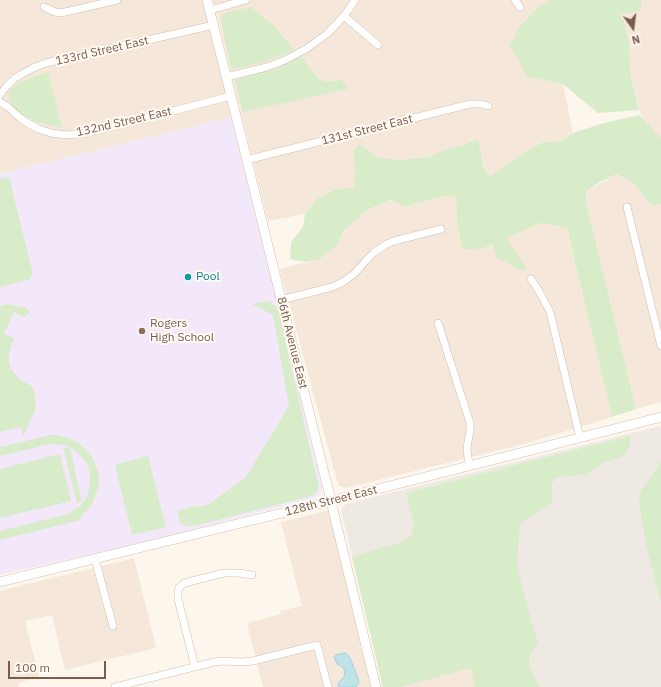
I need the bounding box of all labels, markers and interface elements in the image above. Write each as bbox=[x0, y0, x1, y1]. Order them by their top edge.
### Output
north arrow bbox=[613, 8, 653, 48]
text: N bbox=[630, 32, 641, 47]
street label: 133rd Street East bbox=[54, 33, 150, 69]
street label: 132nd Street East bbox=[75, 104, 173, 140]
street label: 131st Street East bbox=[320, 112, 414, 148]
place label: Pool bbox=[196, 270, 220, 284]
marker: Pool bbox=[183, 272, 193, 282]
street label: 86th Avenue East bbox=[274, 295, 310, 391]
place label: Rogers High School bbox=[150, 317, 214, 345]
marker: Rogers High School bbox=[137, 326, 147, 336]
street label: 128th Street East bbox=[283, 483, 379, 519]
scale bar bbox=[10, 653, 108, 679]
text: 100 m bbox=[15, 660, 50, 675]

